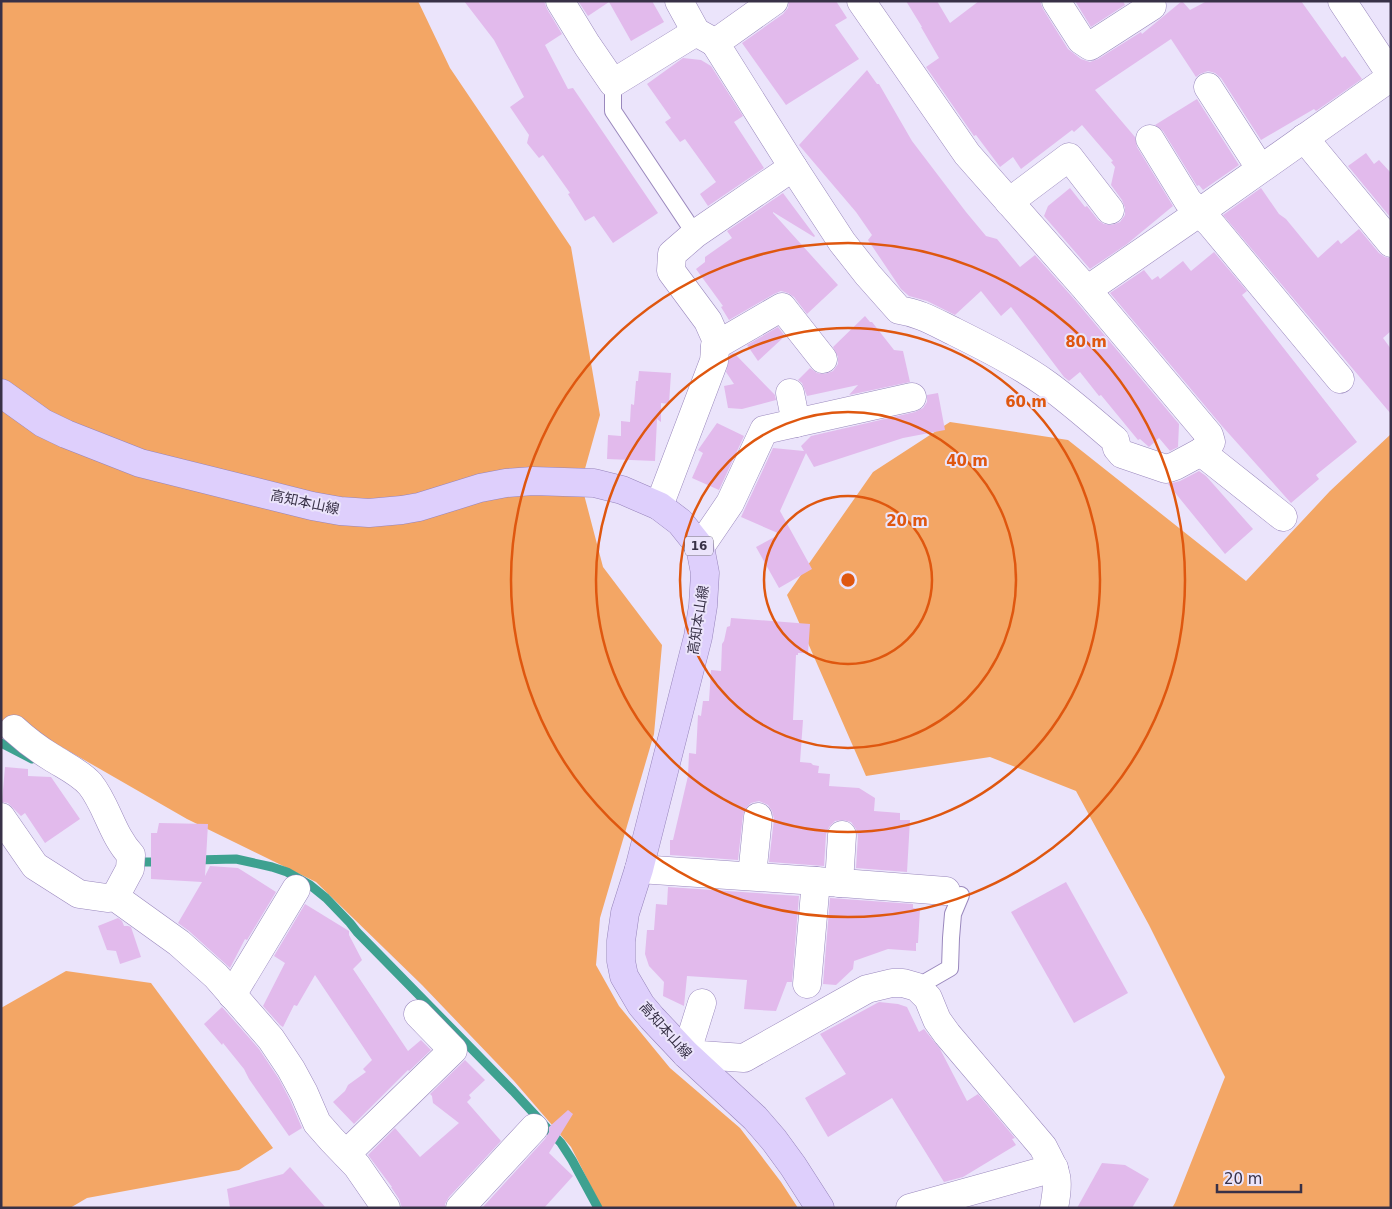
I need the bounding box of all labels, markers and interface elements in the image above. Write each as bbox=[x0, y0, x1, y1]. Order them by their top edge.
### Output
text: 80 m bbox=[1065, 333, 1107, 351]
text: 60 m bbox=[1005, 393, 1047, 411]
text: 40 m bbox=[946, 452, 988, 470]
street label: 高知本山線 bbox=[269, 487, 341, 517]
text: 20 m bbox=[886, 512, 928, 530]
road number: 16 bbox=[685, 536, 713, 556]
centre of rings bbox=[839, 571, 857, 589]
street label: 高知本山線 bbox=[685, 584, 711, 656]
street label: 高知本山線 bbox=[637, 999, 695, 1061]
scale bar bbox=[1217, 1162, 1301, 1194]
text: 20 m bbox=[1224, 1170, 1262, 1188]

